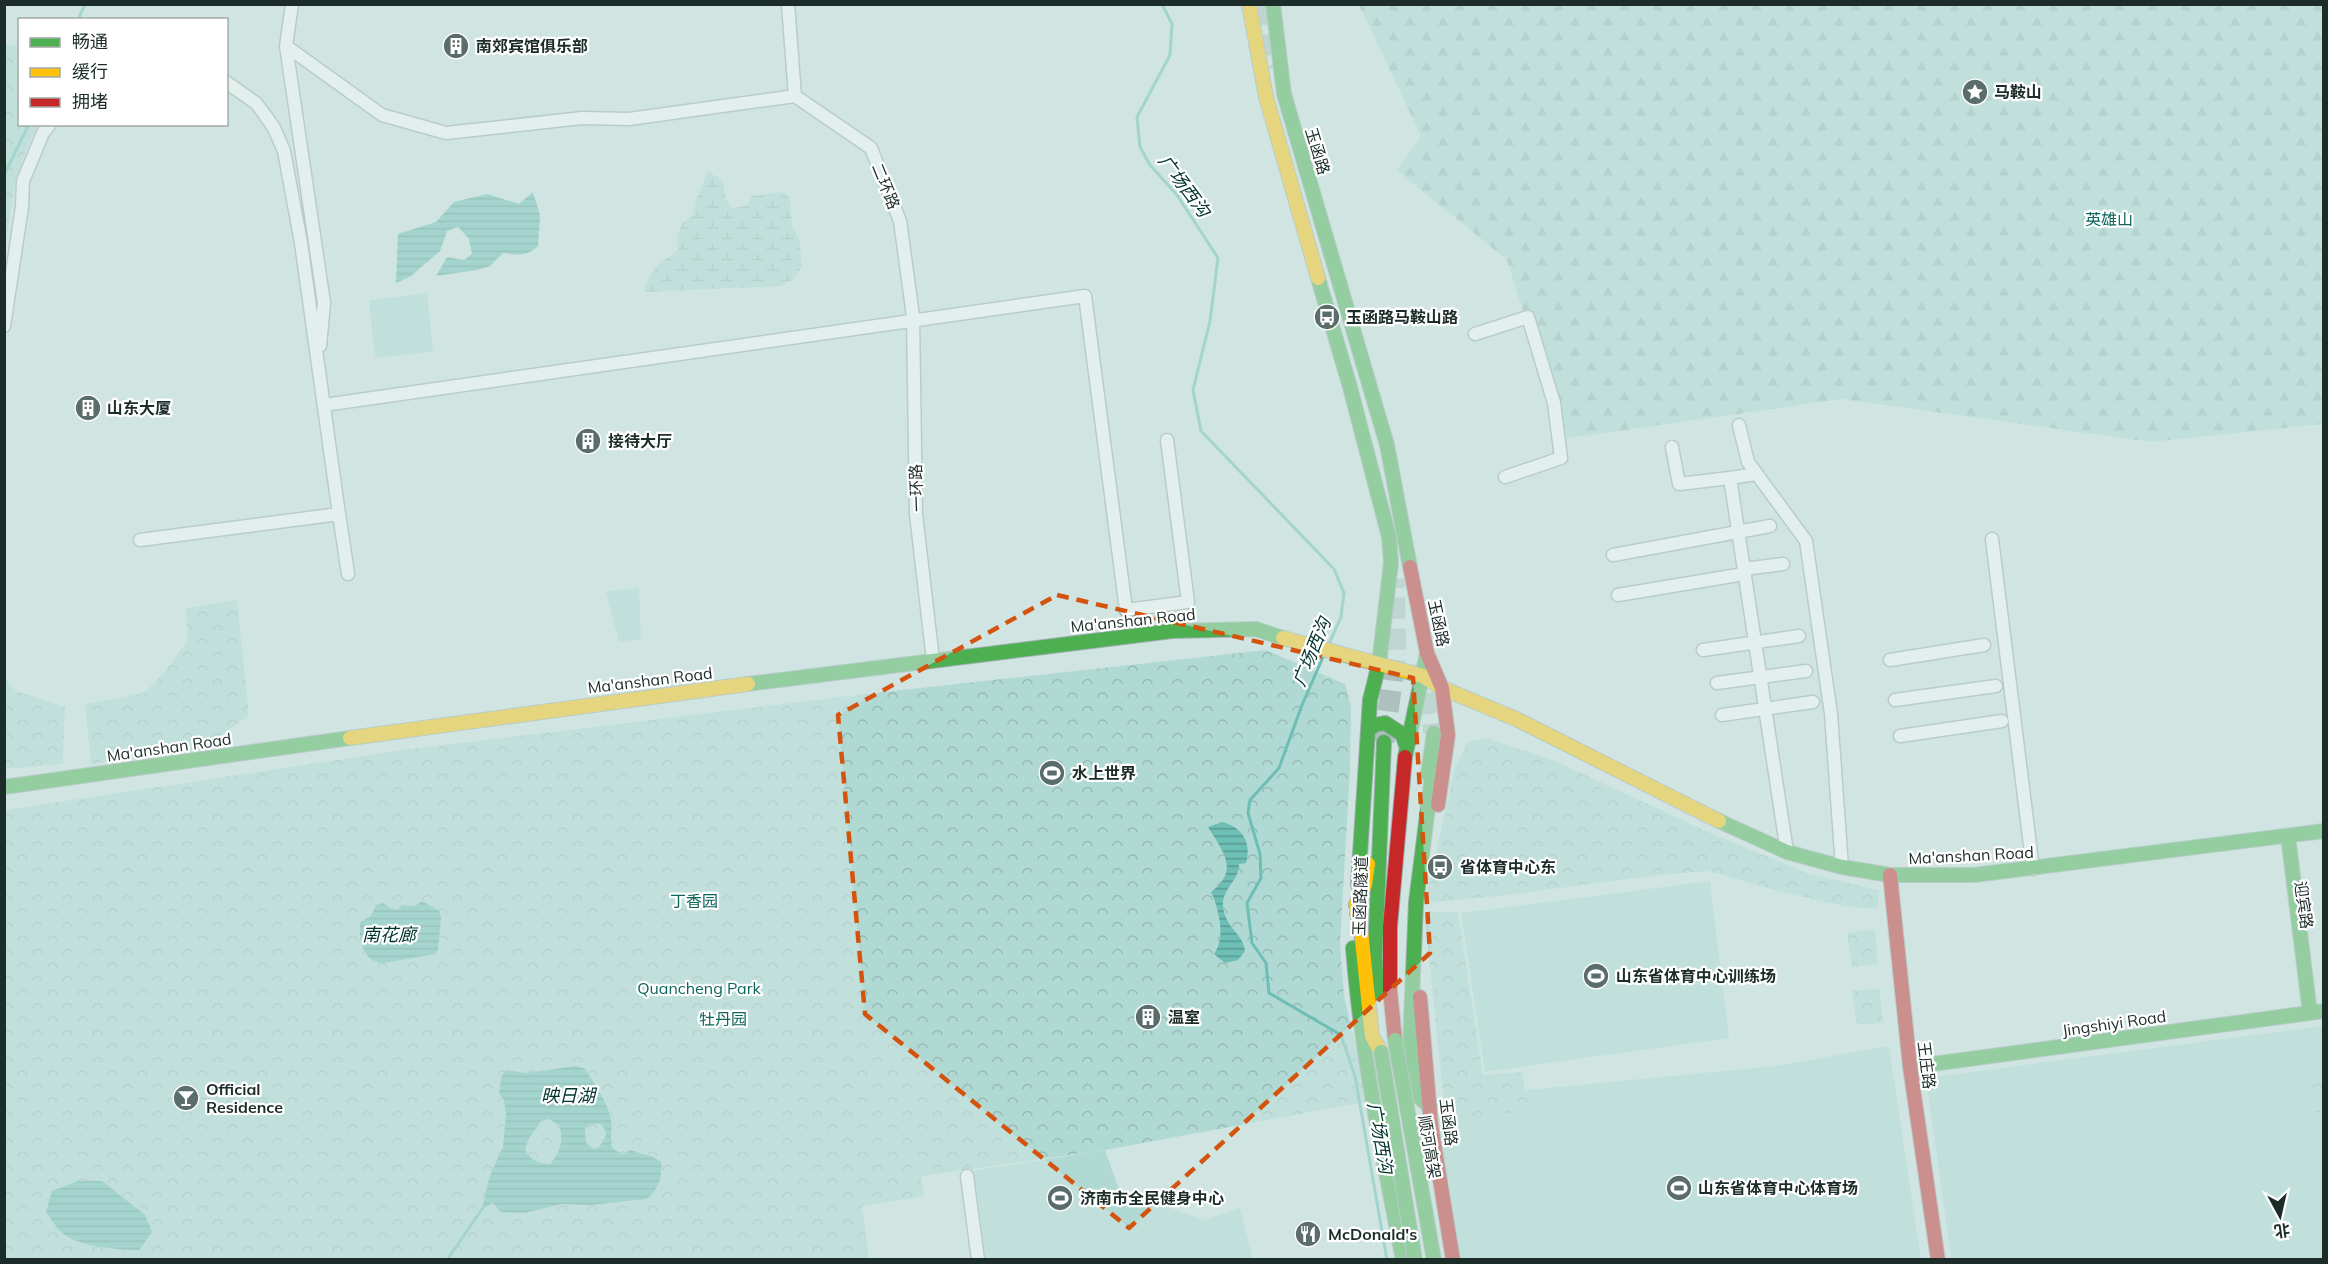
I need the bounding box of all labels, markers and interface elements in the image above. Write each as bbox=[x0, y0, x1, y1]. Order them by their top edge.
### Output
legend bbox=[18, 18, 228, 126]
text: 畅通 bbox=[72, 30, 108, 53]
building icon: 南郊宾馆俱乐部 bbox=[441, 31, 471, 61]
place label: 南郊宾馆俱乐部 bbox=[476, 36, 588, 56]
text: 缓行 bbox=[72, 60, 108, 83]
place icon: 马鞍山 bbox=[1960, 77, 1990, 107]
place label: 马鞍山 bbox=[1994, 82, 2042, 102]
text: 拥堵 bbox=[72, 90, 108, 113]
street label: 玉函路 bbox=[1301, 125, 1335, 177]
water label: 广场西沟 bbox=[1154, 150, 1216, 223]
street label: 二环路 bbox=[868, 160, 904, 212]
park label: 英雄山 bbox=[2085, 209, 2133, 229]
bus stop icon: 玉函路马鞍山路 bbox=[1312, 302, 1342, 332]
place label: 玉函路马鞍山路 bbox=[1346, 307, 1458, 327]
building icon: 山东大厦 bbox=[73, 393, 103, 423]
place label: 山东大厦 bbox=[107, 398, 171, 418]
building icon: 接待大厅 bbox=[573, 426, 603, 456]
place label: 接待大厅 bbox=[608, 431, 672, 451]
street label: 一环路 bbox=[905, 464, 927, 512]
street label: 玉函路 bbox=[1424, 597, 1454, 649]
street label: Ma'anshan Road bbox=[1070, 603, 1196, 637]
water label: 广场西沟 bbox=[1287, 612, 1336, 689]
street label: Ma'anshan Road bbox=[586, 662, 714, 698]
street label: Ma'anshan Road bbox=[105, 728, 233, 766]
sports icon: 水上世界 bbox=[1037, 758, 1067, 788]
place label: 水上世界 bbox=[1072, 763, 1136, 783]
street label: Ma'anshan Road bbox=[1908, 842, 2034, 868]
bus stop icon: 省体育中心东 bbox=[1425, 852, 1455, 882]
street label: 玉函路隧道 bbox=[1349, 856, 1371, 936]
place label: 省体育中心东 bbox=[1460, 857, 1556, 877]
street label: 迎宾路 bbox=[2291, 880, 2317, 930]
park label: 丁香园 bbox=[670, 891, 718, 911]
water label: 南花廊 bbox=[362, 923, 419, 946]
sports icon: 山东省体育中心训练场 bbox=[1581, 961, 1611, 991]
place label: 山东省体育中心训练场 bbox=[1616, 966, 1776, 986]
park label: Quancheng Park bbox=[637, 978, 761, 998]
building icon: 温室 bbox=[1133, 1002, 1163, 1032]
street label: Jingshiyi Road bbox=[2061, 1006, 2167, 1040]
place label: 温室 bbox=[1168, 1007, 1200, 1027]
park label: 牡丹园 bbox=[699, 1009, 747, 1029]
street label: 王庄路 bbox=[1914, 1040, 1940, 1090]
place label: Official Residence bbox=[206, 1079, 283, 1117]
bar icon: Official Residence bbox=[171, 1083, 201, 1113]
water label: 映日湖 bbox=[541, 1084, 598, 1107]
street label: 玉函路 bbox=[1436, 1097, 1462, 1147]
water label: 广场西沟 bbox=[1363, 1100, 1398, 1177]
street label: 顺河高架 bbox=[1415, 1114, 1445, 1180]
sports icon: 山东省体育中心体育场 bbox=[1664, 1173, 1694, 1203]
place label: 山东省体育中心体育场 bbox=[1698, 1178, 1858, 1198]
sports icon: 济南市全民健身中心 bbox=[1045, 1183, 1075, 1213]
north arrow bbox=[2250, 1186, 2310, 1246]
place label: 济南市全民健身中心 bbox=[1080, 1188, 1224, 1208]
restaurant icon: McDonald's bbox=[1293, 1219, 1323, 1249]
text: 北 bbox=[2273, 1220, 2291, 1242]
place label: McDonald's bbox=[1328, 1224, 1417, 1244]

